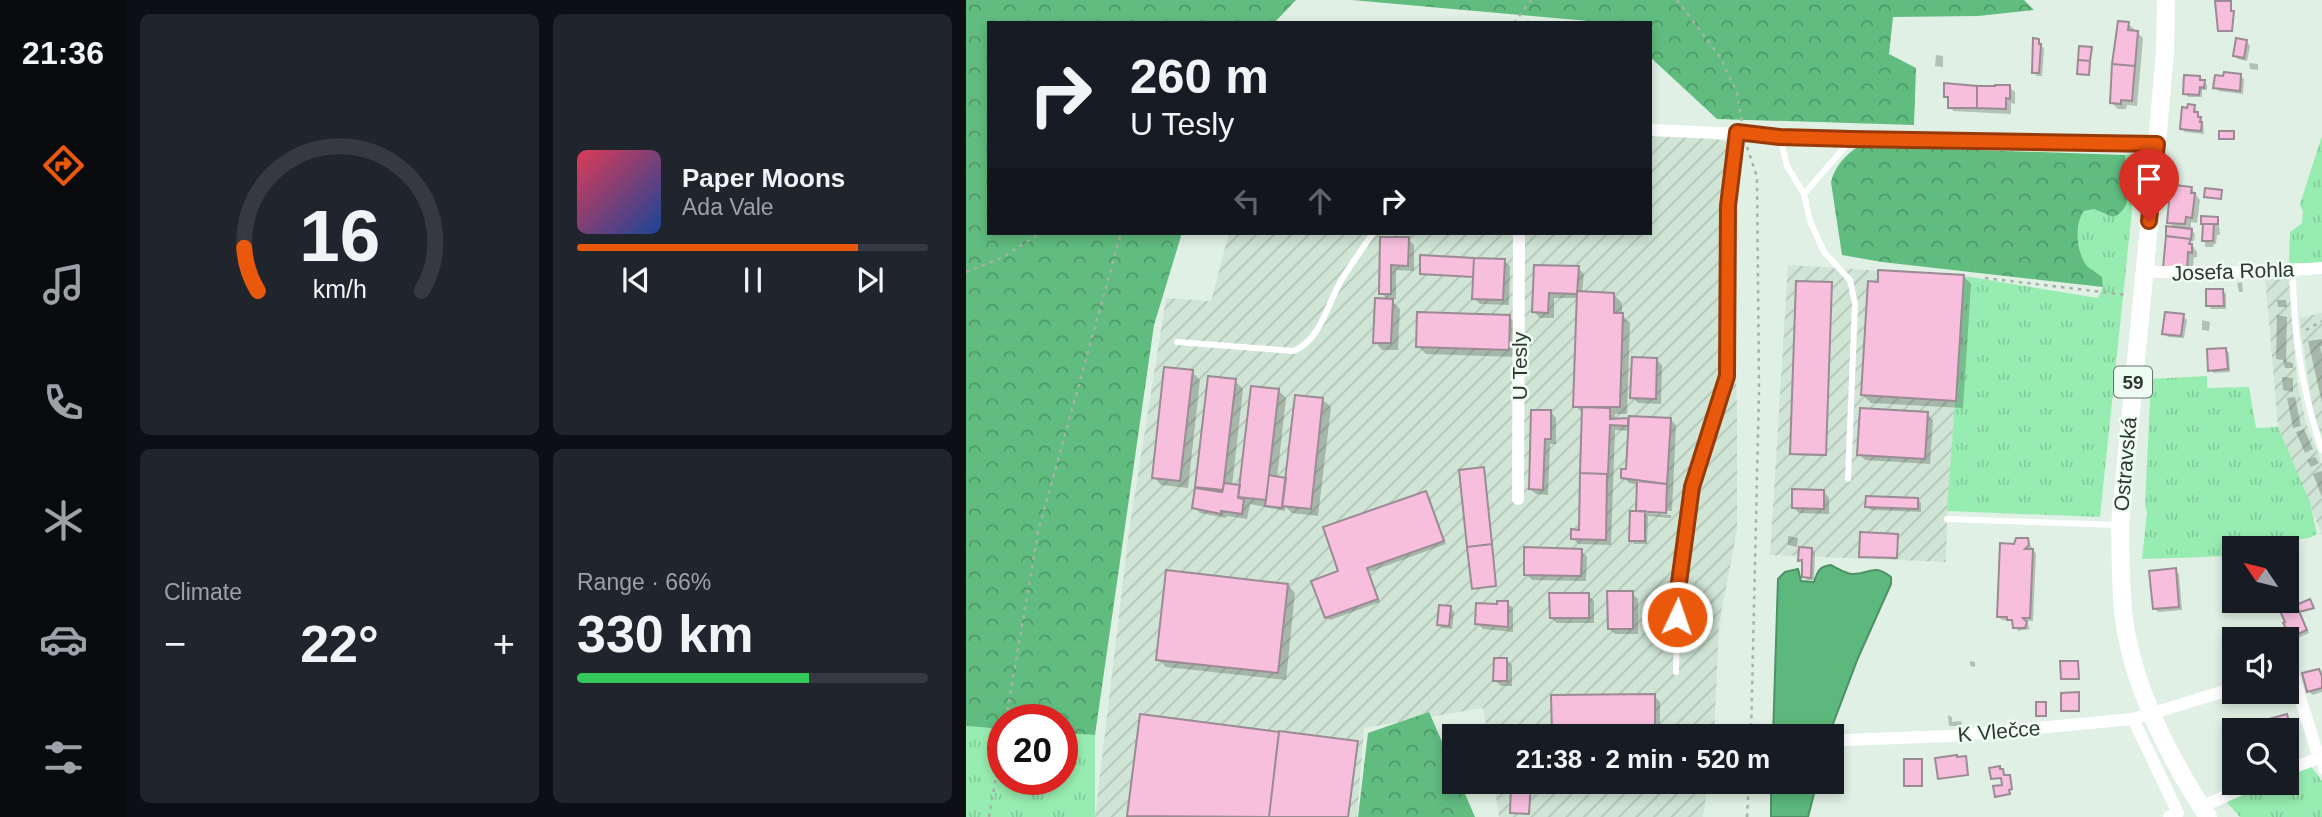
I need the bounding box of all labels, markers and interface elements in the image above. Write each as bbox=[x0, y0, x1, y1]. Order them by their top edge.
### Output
text: 21:36 bbox=[22, 35, 104, 71]
icon: right bbox=[1015, 49, 1106, 140]
text: 260 m bbox=[1130, 49, 1269, 103]
text: U Tesly bbox=[1130, 106, 1234, 142]
icon: directions bbox=[39, 141, 88, 190]
pin bbox=[2119, 149, 2179, 221]
icon: arrive bbox=[2130, 160, 2168, 198]
text: Paper Moons bbox=[682, 163, 845, 193]
icon: left bbox=[1228, 182, 1266, 220]
icon: ahead bbox=[1301, 182, 1339, 220]
icon: right bbox=[1374, 182, 1412, 220]
text: Ada Vale bbox=[682, 194, 774, 220]
text: 16 bbox=[299, 195, 380, 276]
street label: Josefa Rohla bbox=[2171, 257, 2295, 285]
icon: music bbox=[39, 260, 88, 309]
icon: previous bbox=[617, 261, 655, 299]
icon: pause bbox=[734, 261, 772, 299]
icon: next bbox=[851, 261, 889, 299]
text: km/h bbox=[312, 275, 367, 303]
street label: U Tesly bbox=[1508, 331, 1531, 400]
road number: 59 bbox=[2114, 366, 2152, 398]
icon: phone bbox=[39, 378, 88, 427]
street label: Ostravská bbox=[2109, 416, 2141, 512]
icon: climate bbox=[39, 496, 88, 545]
north arrow bbox=[2222, 536, 2300, 612]
map controls bbox=[2222, 536, 2299, 795]
text: Range · 66% bbox=[577, 569, 711, 595]
text: Climate bbox=[164, 579, 242, 605]
position arrow bbox=[1640, 580, 1714, 654]
text: 330 km bbox=[577, 605, 753, 663]
icon: car bbox=[39, 615, 88, 664]
text: 22° bbox=[300, 615, 379, 673]
text: − bbox=[164, 623, 186, 665]
text: + bbox=[493, 623, 515, 665]
button: sound bbox=[2222, 627, 2299, 704]
speed limit sign: 20 bbox=[987, 704, 1078, 795]
street label: K Vlečce bbox=[1957, 716, 2041, 746]
button: search bbox=[2222, 718, 2299, 795]
icon: filters bbox=[39, 733, 88, 782]
text: 21:38 · 2 min · 520 m bbox=[1516, 744, 1770, 774]

